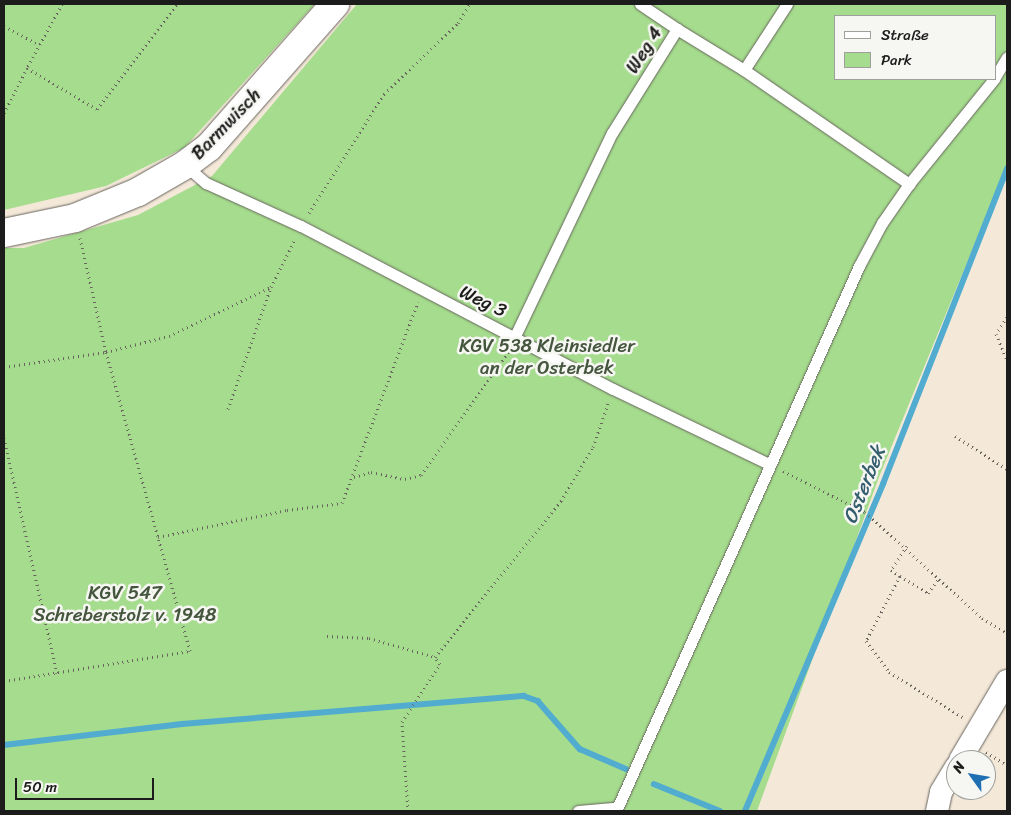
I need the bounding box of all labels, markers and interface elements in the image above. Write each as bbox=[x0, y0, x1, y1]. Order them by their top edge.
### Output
legend bbox=[834, 15, 996, 80]
street label: Weg 4 bbox=[621, 22, 667, 78]
text: Straße bbox=[881, 22, 929, 48]
text: Park bbox=[881, 47, 912, 73]
street label: Barmwisch bbox=[186, 84, 266, 164]
street label: Weg 3 bbox=[456, 280, 510, 322]
park label: KGV 538 Kleinsiedler an der Osterbek bbox=[459, 335, 635, 379]
water label: Osterbek bbox=[838, 443, 890, 527]
park label: KGV 547 Schreberstolz v. 1948 bbox=[34, 582, 216, 626]
north arrow bbox=[946, 750, 996, 800]
text: N bbox=[946, 757, 972, 778]
scale bar bbox=[18, 768, 156, 800]
text: 50 m bbox=[23, 774, 57, 800]

